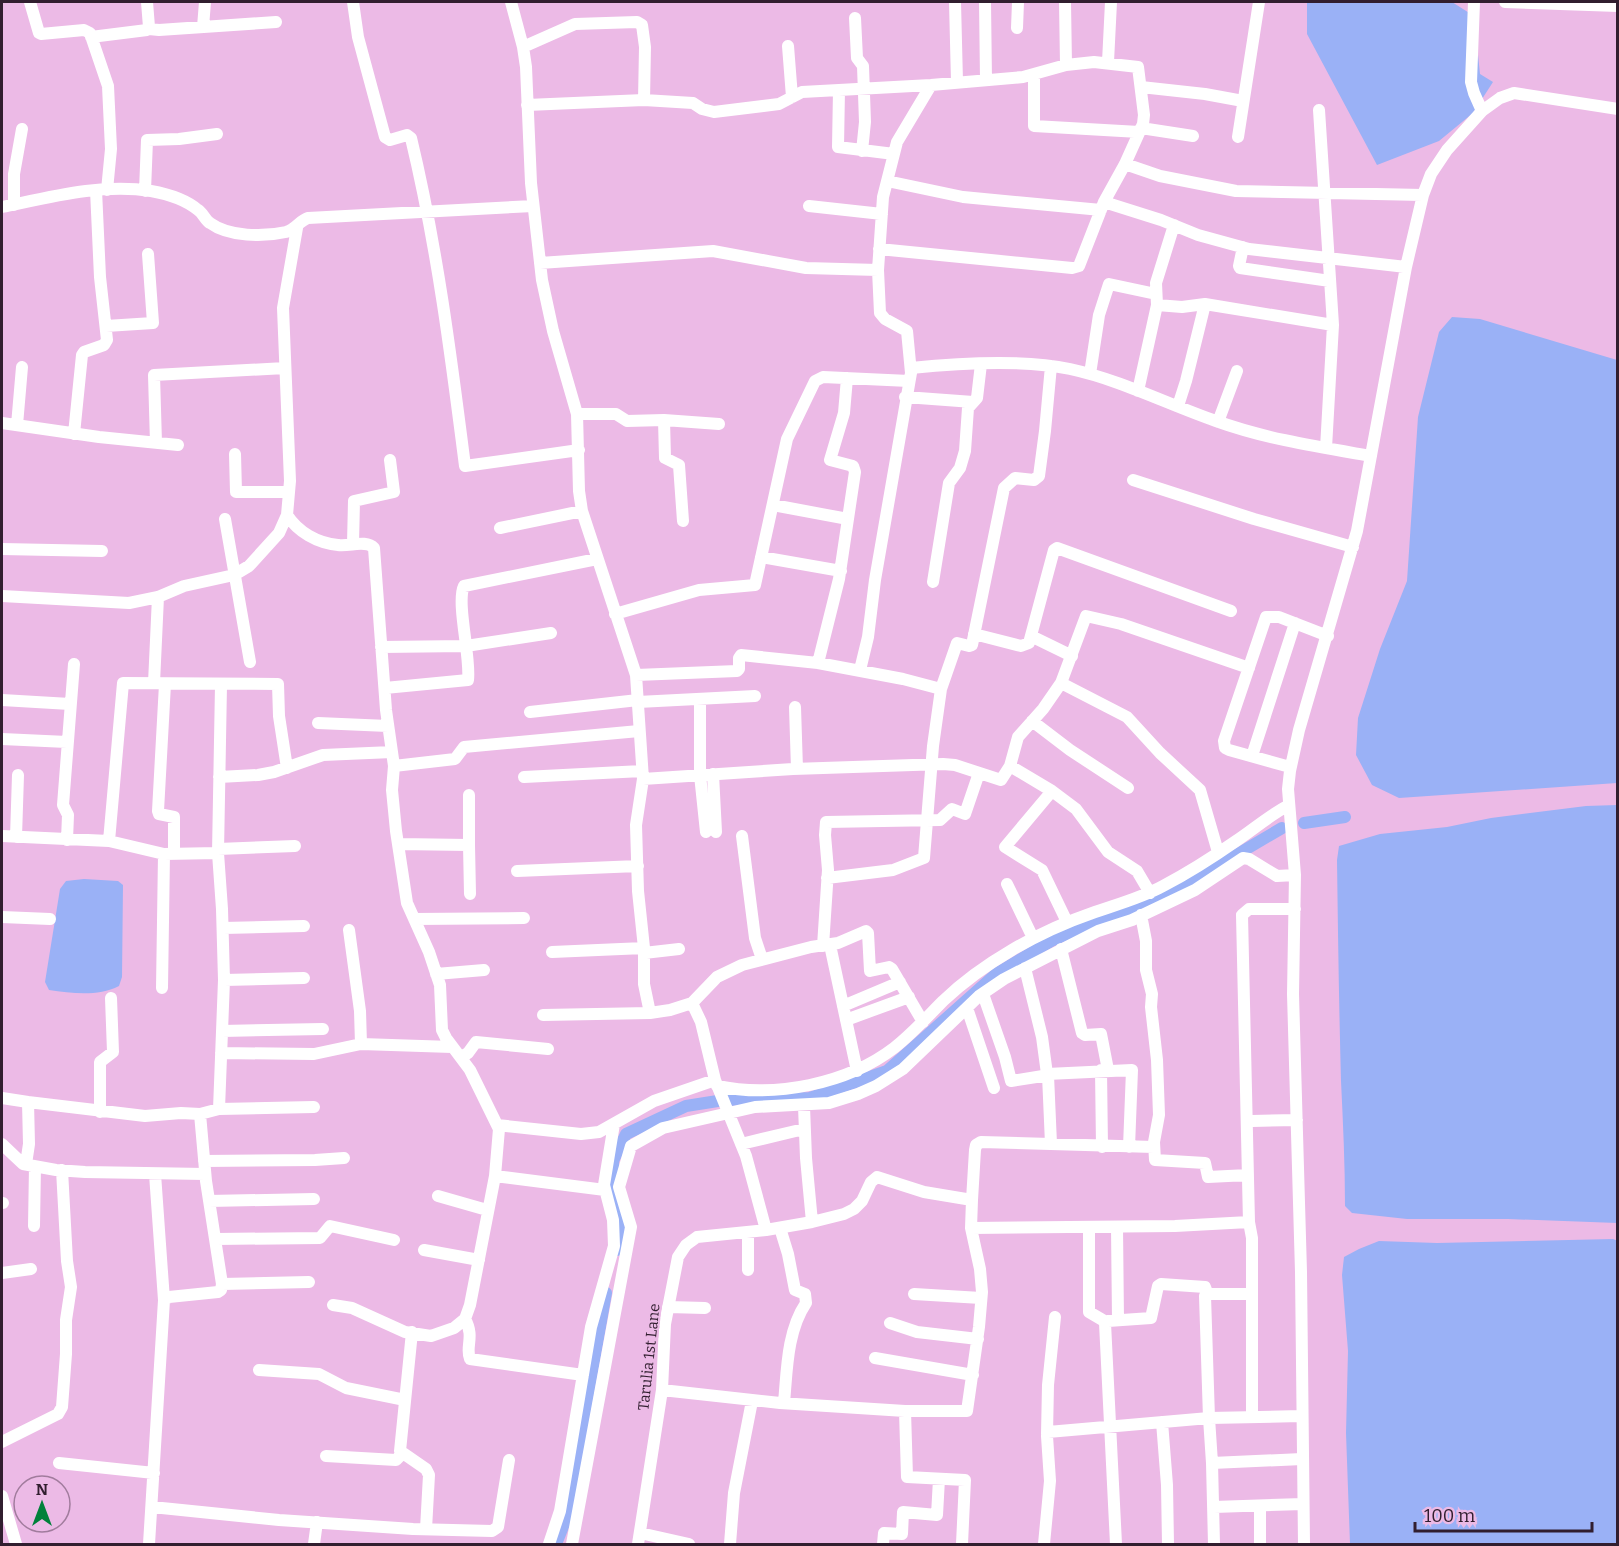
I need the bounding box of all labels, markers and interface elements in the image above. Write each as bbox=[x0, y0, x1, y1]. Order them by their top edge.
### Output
street label: Tarulia 1st Lane bbox=[634, 1303, 664, 1411]
north arrow bbox=[12, 1474, 72, 1534]
text: N bbox=[36, 1480, 48, 1499]
scale bar bbox=[1415, 1495, 1592, 1533]
text: 100 m bbox=[1424, 1505, 1475, 1527]

